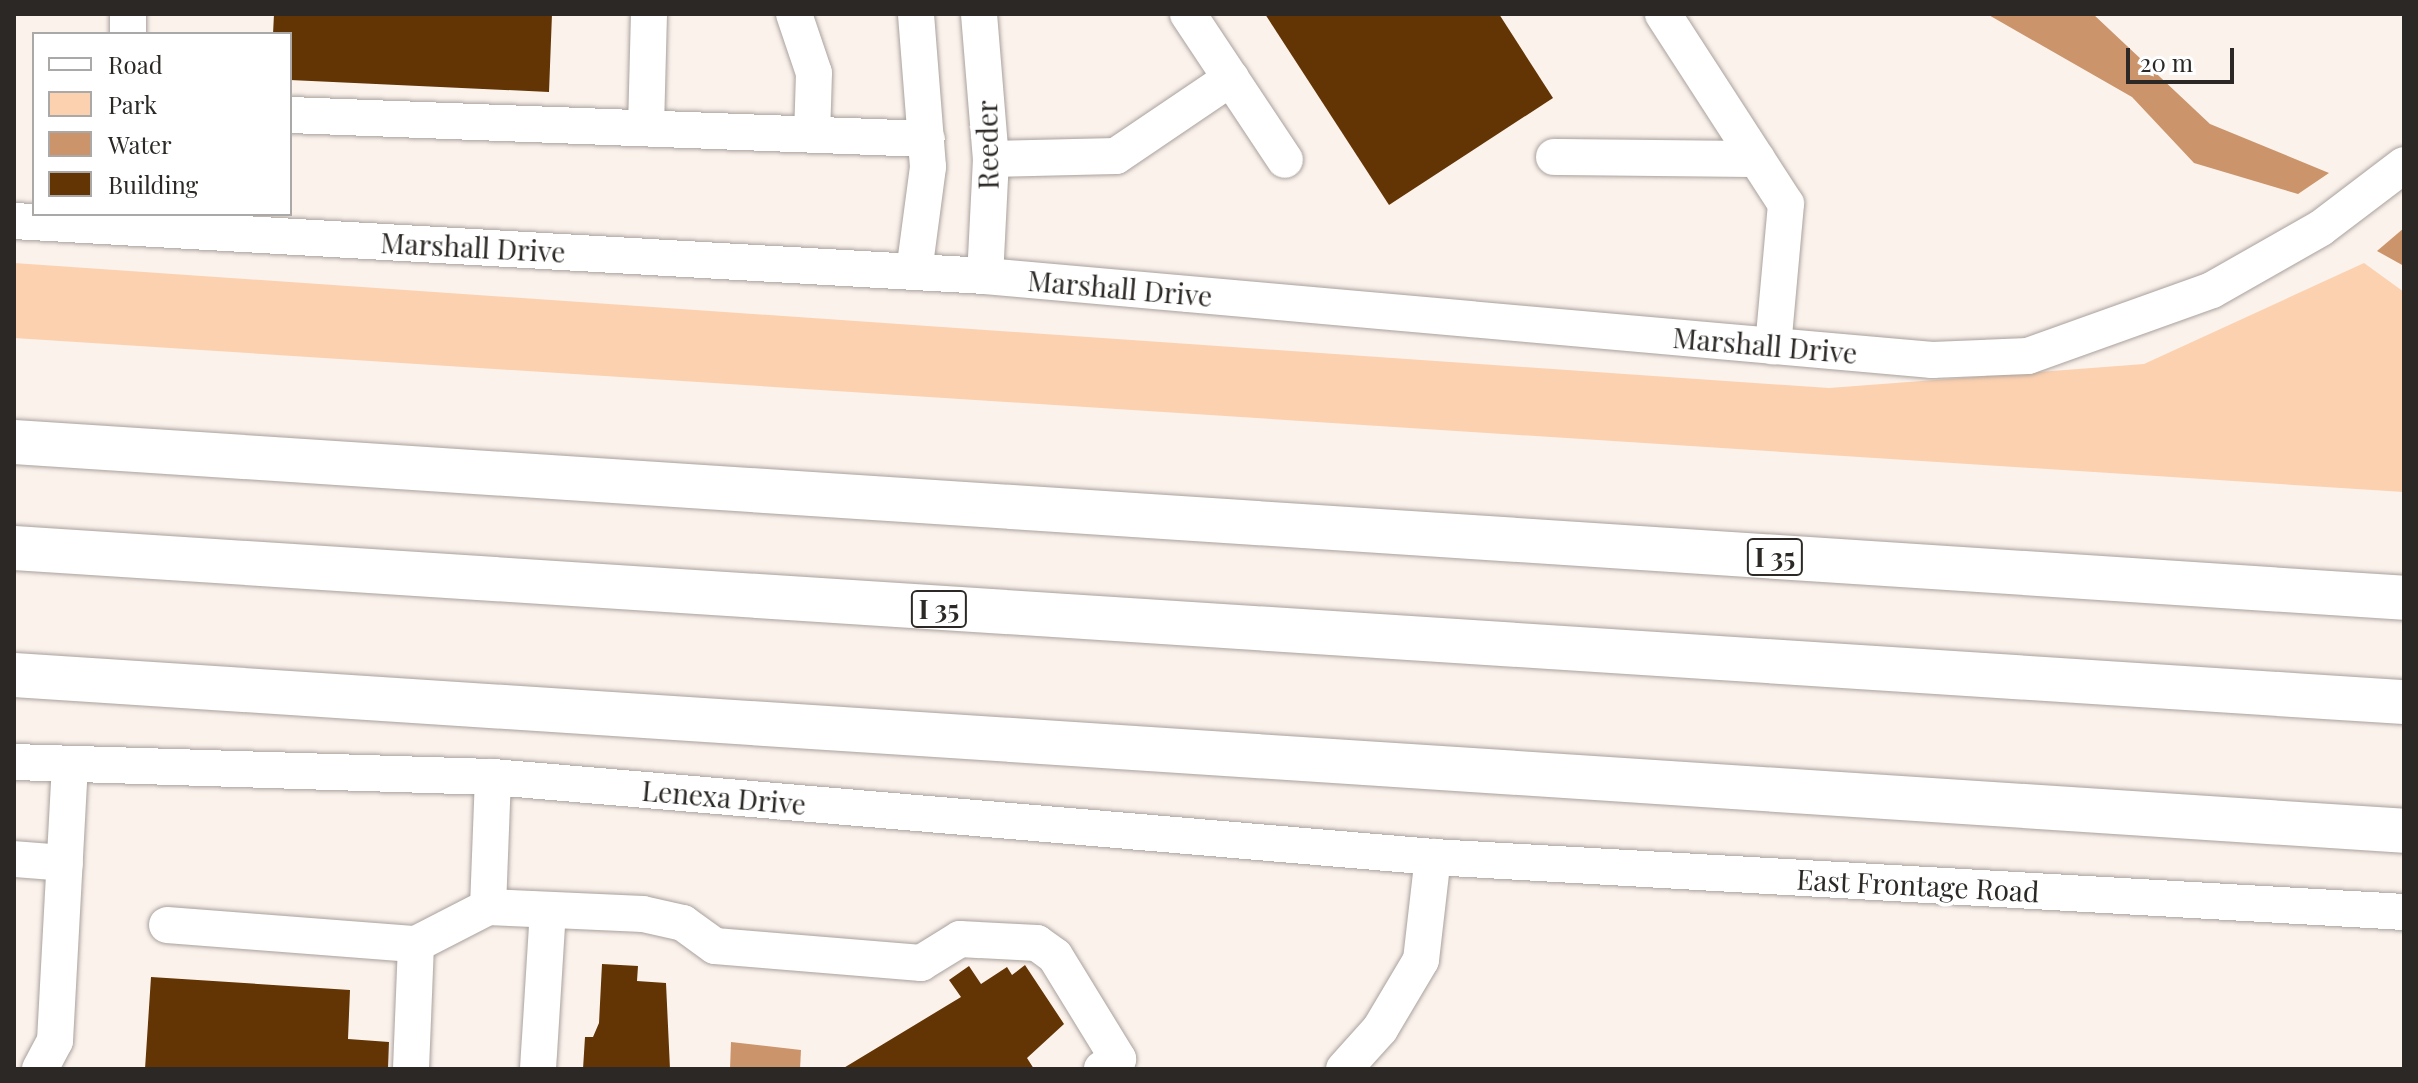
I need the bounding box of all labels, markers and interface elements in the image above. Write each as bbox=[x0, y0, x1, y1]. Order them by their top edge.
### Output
legend bbox=[32, 32, 292, 216]
scale bar bbox=[2130, 32, 2238, 82]
text: 20 m bbox=[2140, 46, 2193, 78]
text: Road bbox=[108, 48, 163, 80]
text: Park bbox=[108, 88, 157, 120]
street label: Reeder bbox=[969, 100, 1005, 190]
text: Water bbox=[108, 128, 172, 160]
text: Building bbox=[108, 168, 198, 200]
street label: Marshall Drive bbox=[380, 225, 566, 269]
street label: Marshall Drive bbox=[1026, 263, 1214, 313]
street label: Marshall Drive bbox=[1671, 320, 1859, 370]
road number: I 35 bbox=[1745, 535, 1805, 579]
road number: I 35 bbox=[909, 587, 969, 631]
street label: Lenexa Drive bbox=[640, 773, 808, 821]
street label: East Frontage Road bbox=[1796, 862, 2040, 908]

